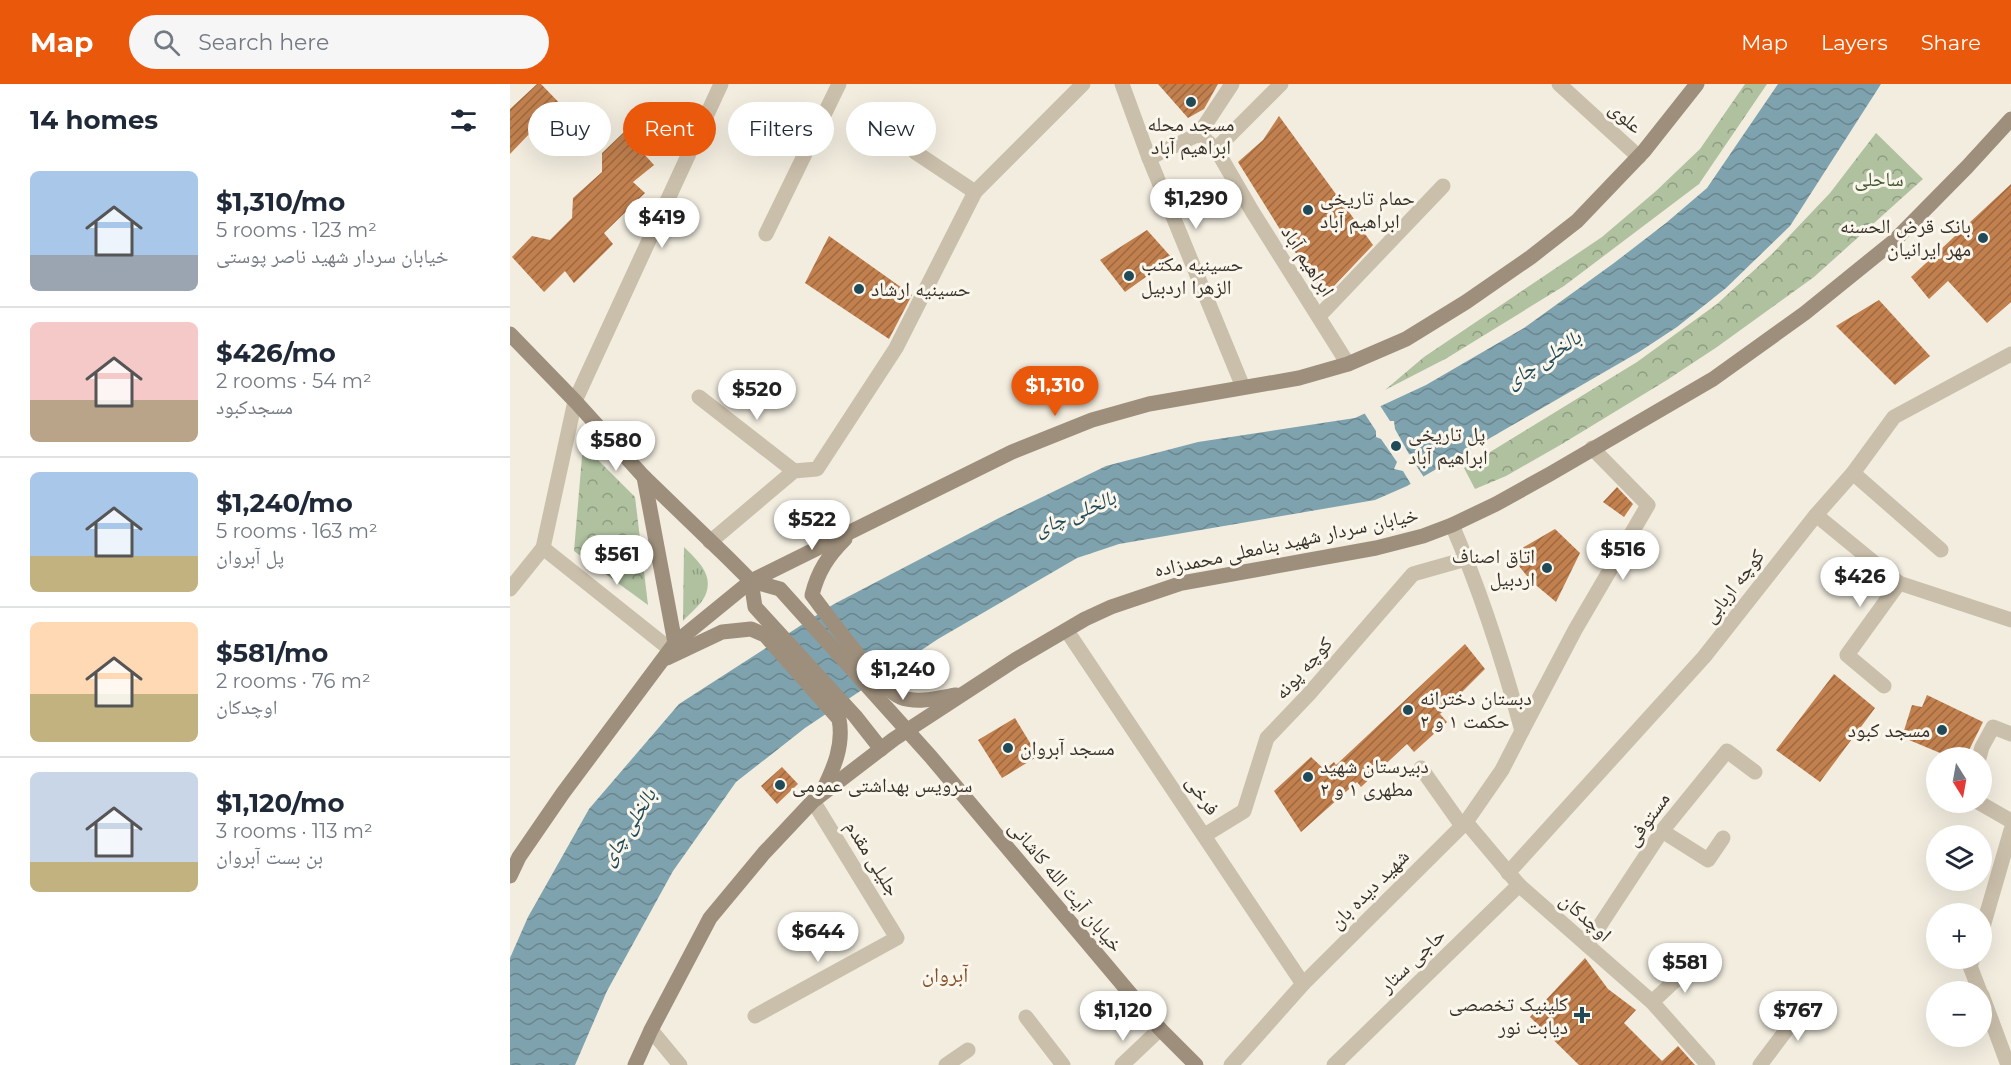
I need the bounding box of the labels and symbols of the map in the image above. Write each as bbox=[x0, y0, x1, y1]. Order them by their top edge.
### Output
marker: مسجد محله ابراهیم آباد bbox=[1184, 95, 1198, 109]
street label: علوی bbox=[1604, 96, 1648, 138]
place label: مسجد محله ابراهیم آباد bbox=[1148, 112, 1234, 161]
park label: ساحلی bbox=[1854, 167, 1904, 191]
pin: $1,290 bbox=[1147, 179, 1245, 230]
place label: حمام تاریخی ابراهیم آباد bbox=[1320, 186, 1415, 235]
pin: $419 bbox=[626, 198, 698, 249]
marker: حمام تاریخی ابراهیم آباد bbox=[1301, 203, 1315, 217]
place label: بانک قرض الحسنه مهر ایرانیان bbox=[1840, 214, 1971, 261]
street label: ابراهیم آباد bbox=[1275, 221, 1340, 302]
marker: بانک قرض الحسنه مهر ایرانیان bbox=[1976, 231, 1990, 245]
place label: حسینیه مکتب الزهرا اردبیل bbox=[1141, 252, 1244, 299]
marker: حسینیه مکتب الزهرا اردبیل bbox=[1122, 269, 1136, 283]
place label: حسینیه ارشاد bbox=[871, 277, 971, 301]
marker: حسینیه ارشاد bbox=[852, 282, 866, 296]
water label: بالخلی چای bbox=[1500, 324, 1586, 394]
pin: $1,310 bbox=[1006, 366, 1104, 417]
pin: $520 bbox=[721, 370, 793, 421]
pin: $580 bbox=[580, 421, 652, 472]
place label: پل تاریخی ابراهیم آباد bbox=[1408, 422, 1488, 471]
marker: پل تاریخی ابراهیم آباد bbox=[1389, 439, 1403, 453]
water label: بالخلی چای bbox=[1030, 484, 1120, 542]
pin: $522 bbox=[776, 500, 848, 551]
street label: خیابان سردار شهید بنامعلی محمدزاده bbox=[1152, 502, 1420, 582]
pin: $516 bbox=[1587, 530, 1659, 581]
pin: $561 bbox=[581, 535, 653, 586]
place label: اتاق اصناف اردبیل bbox=[1452, 544, 1535, 591]
street label: کوچه اربابی bbox=[1697, 544, 1769, 628]
pin: $426 bbox=[1824, 557, 1896, 608]
marker: اتاق اصناف اردبیل bbox=[1540, 561, 1554, 575]
street label: کوچه پونه bbox=[1269, 632, 1337, 704]
pin: $1,240 bbox=[854, 650, 952, 701]
place label: دبستان دخترانه حکمت ۱ و ۲ bbox=[1420, 686, 1532, 733]
marker: دبستان دخترانه حکمت ۱ و ۲ bbox=[1401, 703, 1415, 717]
place label: مسجد کبود bbox=[1848, 718, 1930, 742]
marker: مسجد کبود bbox=[1935, 723, 1949, 737]
place label: مسجد آبروان bbox=[1020, 736, 1115, 760]
marker: مسجد آبروان bbox=[1001, 741, 1015, 755]
north arrow bbox=[1926, 747, 1992, 813]
place label: دبیرستان شهید مطهری ۱ و ۲ bbox=[1320, 754, 1429, 801]
street label: فرخی bbox=[1181, 770, 1225, 820]
marker: دبیرستان شهید مطهری ۱ و ۲ bbox=[1301, 770, 1315, 784]
place label: سرویس بهداشتی عمومی bbox=[792, 773, 972, 797]
marker: سرویس بهداشتی عمومی bbox=[773, 778, 787, 792]
water label: بالخلی چای bbox=[594, 783, 662, 870]
street label: مستوفی bbox=[1619, 787, 1675, 851]
street label: خیابان آیت الله کاشانی bbox=[1004, 815, 1128, 957]
street label: جلیلی مقدم bbox=[839, 816, 906, 902]
street label: شهید دیده بان bbox=[1324, 844, 1414, 934]
street label: اوچدکان bbox=[1555, 888, 1617, 946]
pin: $644 bbox=[782, 912, 854, 963]
street label: حاجی ستار bbox=[1373, 922, 1450, 998]
pin: $581 bbox=[1649, 943, 1721, 994]
district label: آبروان bbox=[922, 962, 969, 987]
pin: $1,120 bbox=[1074, 991, 1172, 1042]
pin: $767 bbox=[1762, 991, 1834, 1042]
place label: کلینیک تخصصی دیابت نور bbox=[1449, 992, 1568, 1039]
marker: کلینیک تخصصی دیابت نور bbox=[1573, 1006, 1591, 1024]

